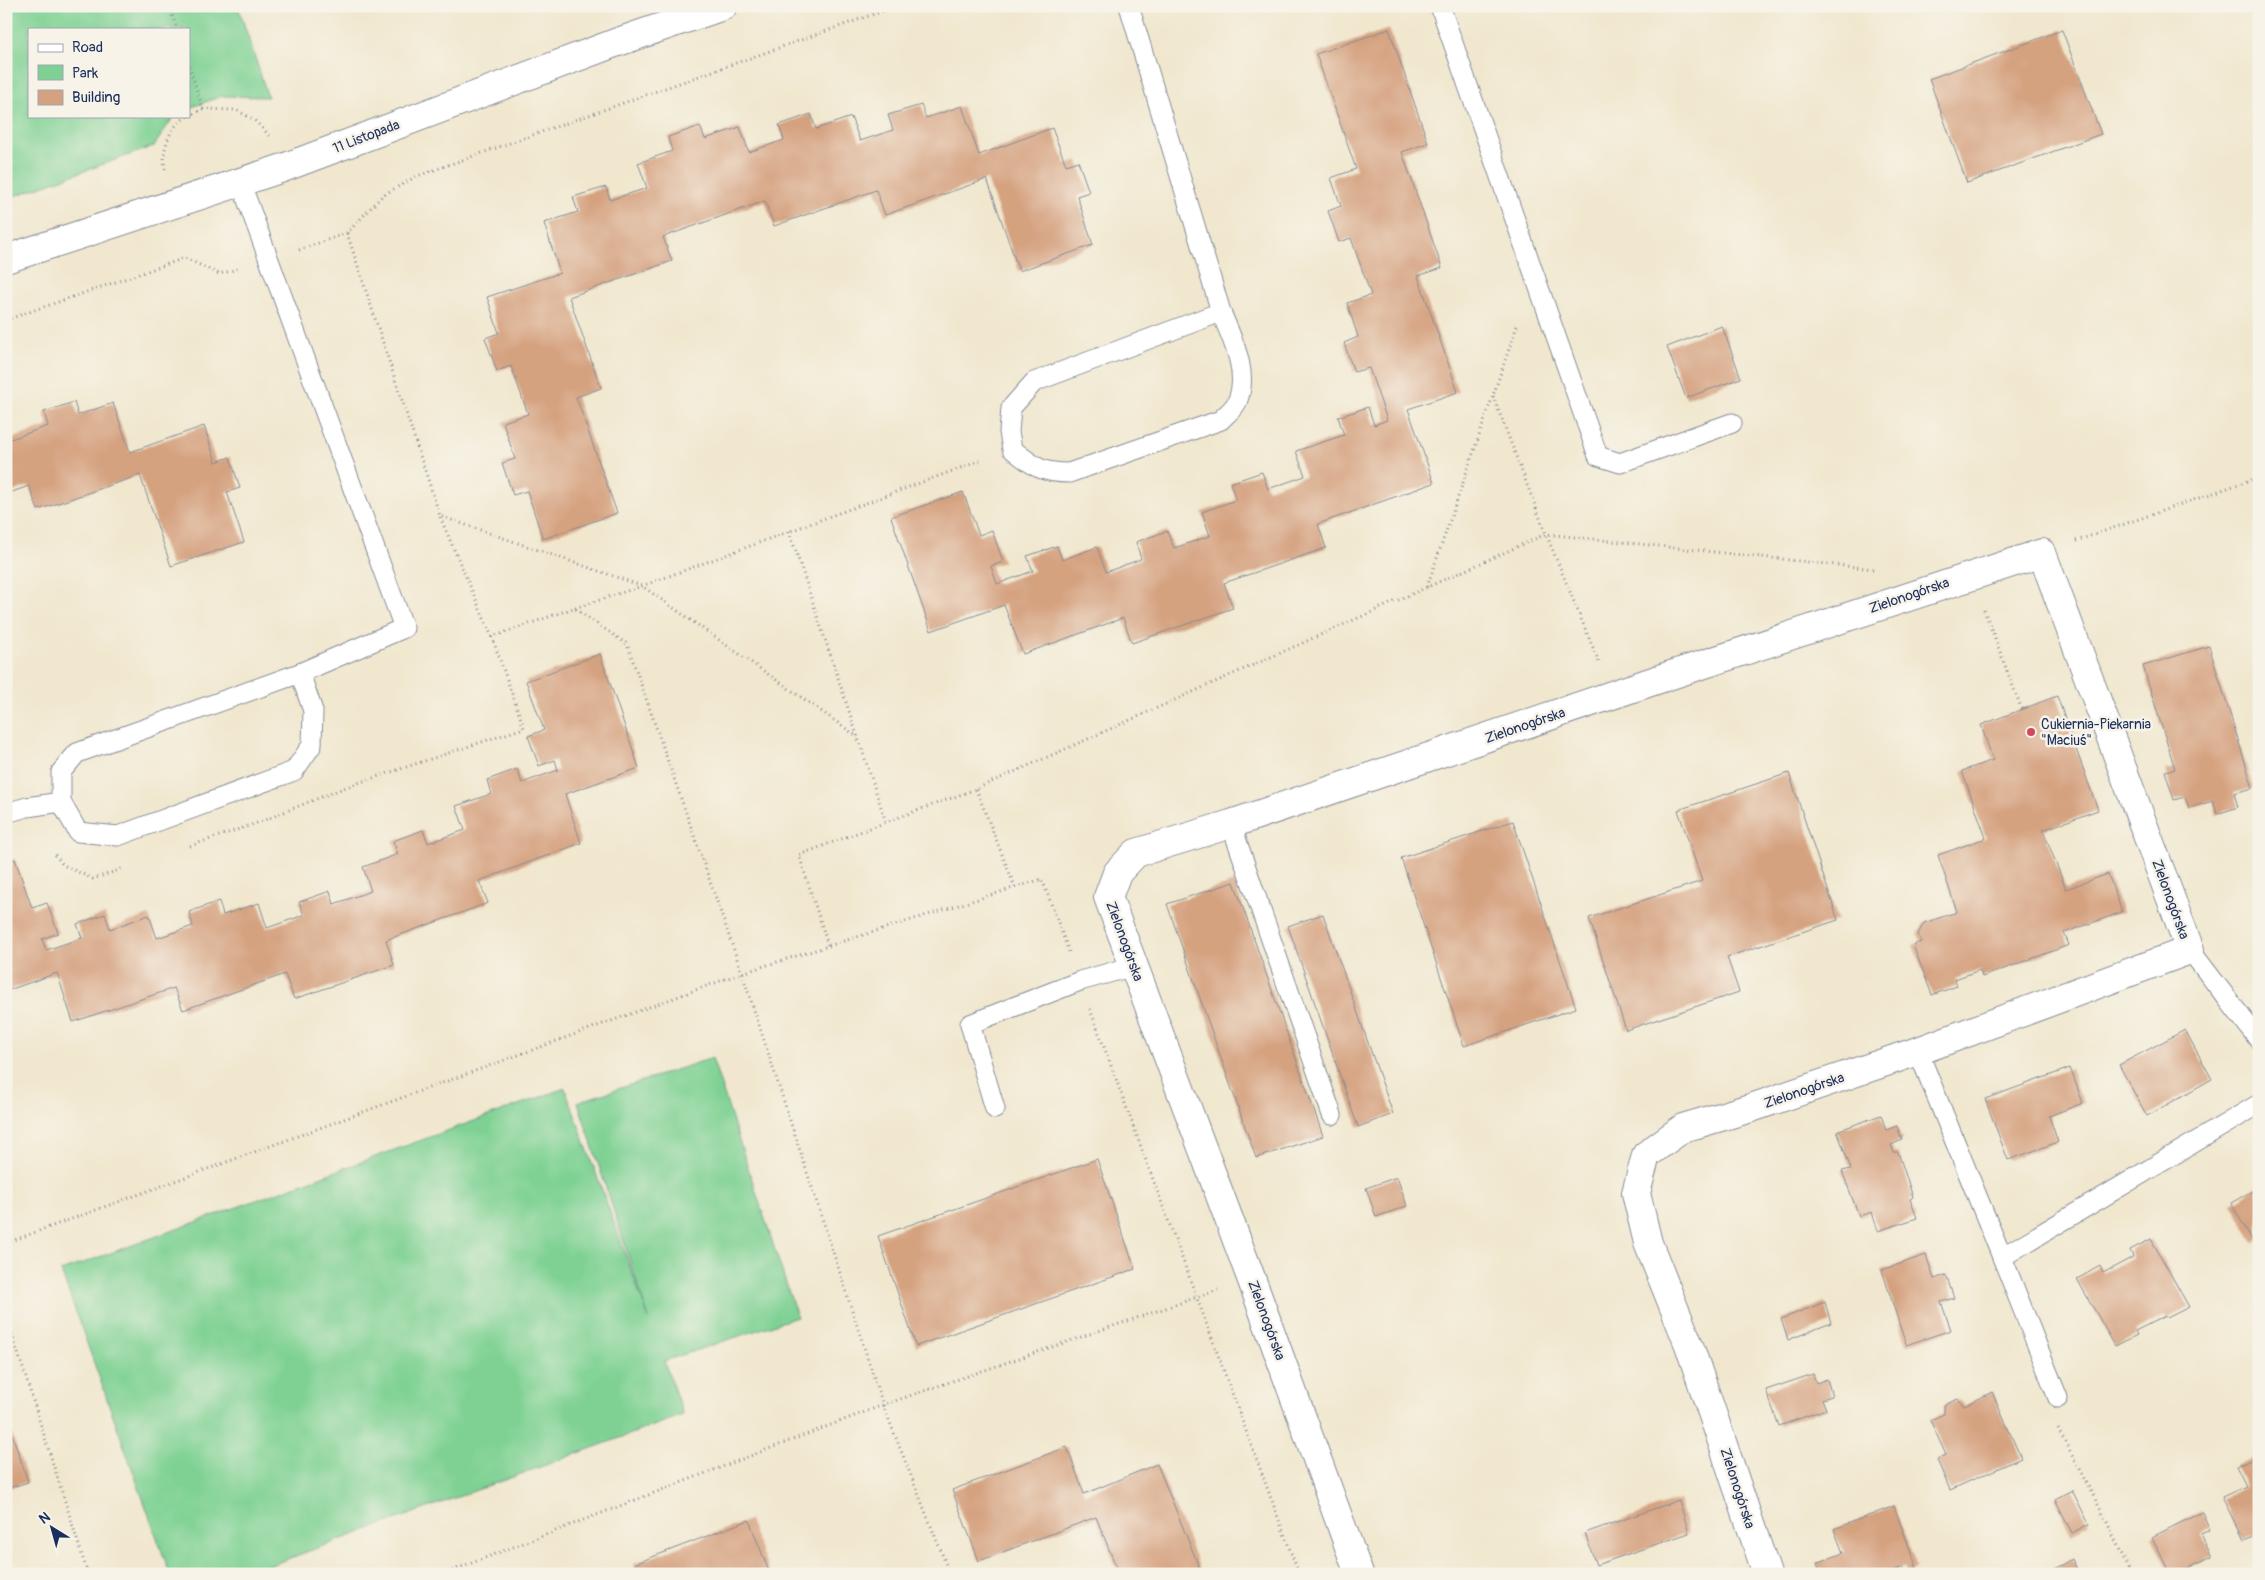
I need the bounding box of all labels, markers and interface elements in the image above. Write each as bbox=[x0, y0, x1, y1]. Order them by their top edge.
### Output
legend bbox=[28, 28, 190, 118]
text: Road bbox=[72, 38, 103, 57]
text: Park bbox=[72, 64, 99, 83]
text: Building bbox=[72, 88, 120, 107]
street label: 11 Listopada bbox=[330, 116, 402, 157]
street label: Zielonogórska bbox=[1867, 574, 1951, 617]
street label: Zielonogórska bbox=[1483, 704, 1567, 747]
place label: Cukiernia-Piekarnia "Maciuś" bbox=[2041, 716, 2151, 749]
marker: Cukiernia-Piekarnia "Maciuś" bbox=[2025, 726, 2037, 738]
street label: Zielonogórska bbox=[2148, 857, 2193, 941]
street label: Zielonogórska bbox=[1102, 899, 1147, 983]
street label: Zielonogórska bbox=[1762, 1069, 1846, 1112]
street label: Zielonogórska bbox=[1244, 1278, 1289, 1362]
street label: Zielonogórska bbox=[1717, 1446, 1759, 1531]
north arrow bbox=[28, 1502, 78, 1552]
text: N bbox=[36, 1508, 53, 1528]

